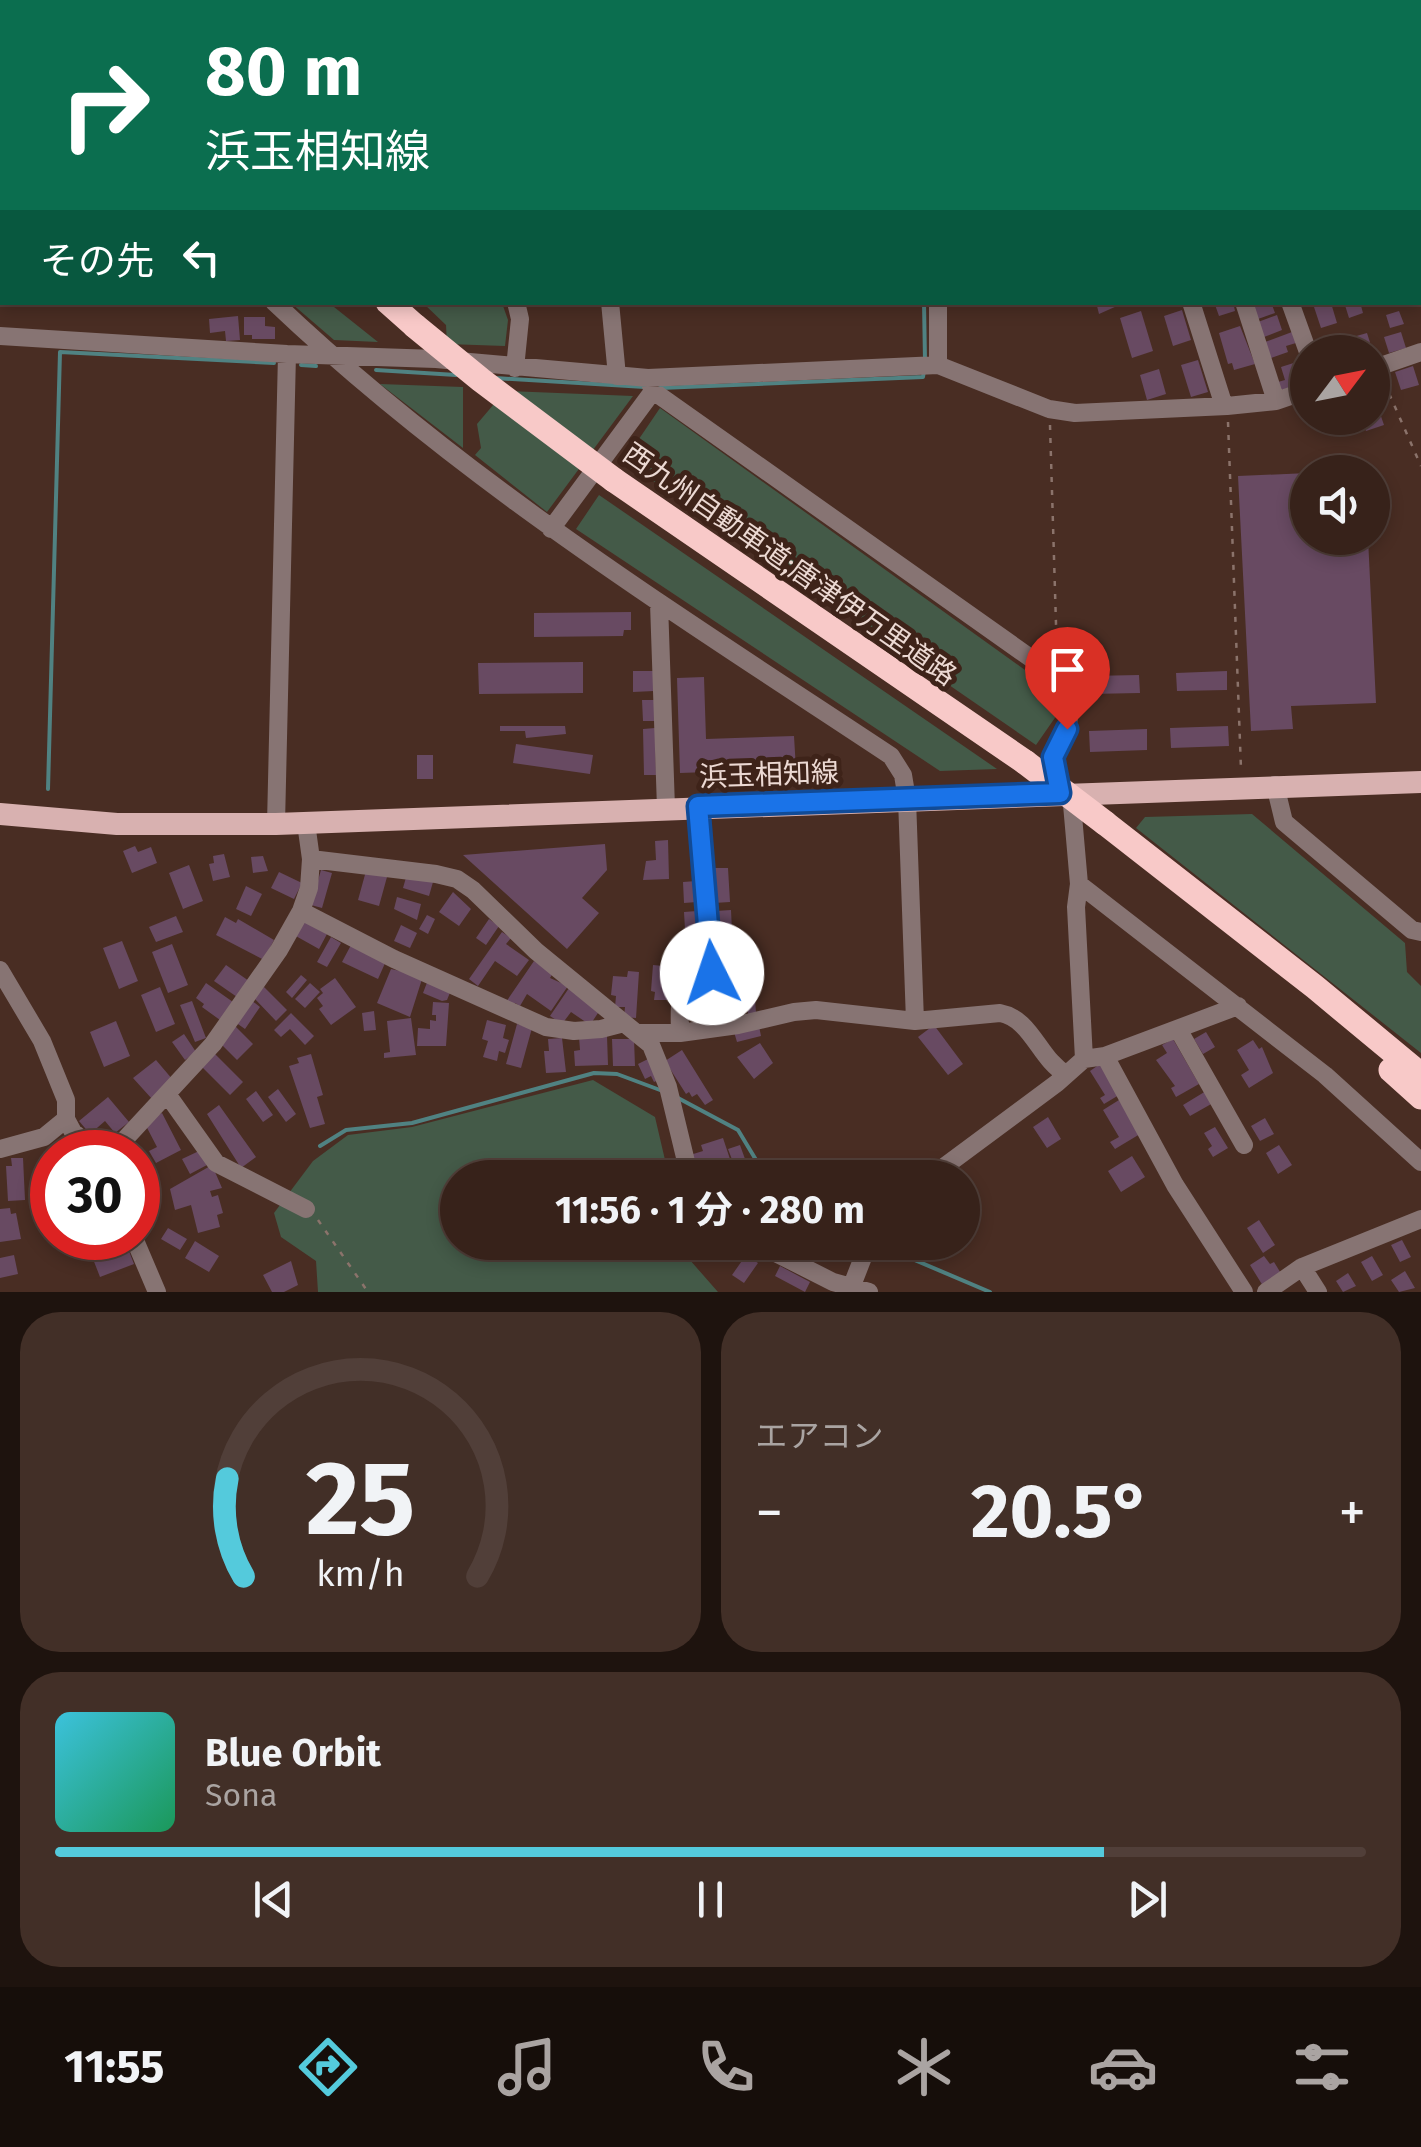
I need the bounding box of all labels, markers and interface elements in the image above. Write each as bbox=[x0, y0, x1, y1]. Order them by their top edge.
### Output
text: 80 m bbox=[205, 30, 362, 114]
icon: right bbox=[40, 40, 170, 170]
text: 浜玉相知線 bbox=[205, 125, 430, 179]
icon: left bbox=[174, 230, 229, 285]
text: その先 bbox=[40, 238, 154, 284]
north arrow bbox=[1290, 335, 1390, 435]
map controls bbox=[1290, 335, 1390, 555]
street label: 西九州自動車道;唐津伊万里道路 bbox=[617, 437, 962, 692]
button: sound bbox=[1290, 455, 1390, 555]
pin bbox=[1025, 627, 1110, 730]
icon: arrive bbox=[1040, 642, 1095, 697]
street label: 浜玉相知線 bbox=[698, 756, 840, 793]
position arrow bbox=[660, 921, 764, 1025]
speed limit sign: 30 bbox=[30, 1130, 160, 1260]
text: 11:56 · 1 分 · 280 m bbox=[555, 1187, 865, 1233]
text: エアコン bbox=[756, 1417, 884, 1455]
text: 25 bbox=[305, 1437, 415, 1562]
text: 20.5° bbox=[971, 1467, 1151, 1557]
text: − bbox=[756, 1480, 783, 1546]
text: + bbox=[1339, 1480, 1366, 1546]
text: km/h bbox=[316, 1553, 404, 1595]
text: Blue Orbit bbox=[205, 1730, 381, 1776]
text: Sona bbox=[205, 1776, 277, 1814]
icon: previous bbox=[246, 1872, 301, 1927]
icon: pause bbox=[683, 1872, 738, 1927]
icon: next bbox=[1120, 1872, 1175, 1927]
icon: directions bbox=[293, 2032, 363, 2102]
icon: music bbox=[492, 2032, 562, 2102]
icon: phone bbox=[691, 2032, 761, 2102]
icon: climate bbox=[889, 2032, 959, 2102]
icon: car bbox=[1088, 2032, 1158, 2102]
icon: filters bbox=[1287, 2032, 1357, 2102]
text: 11:55 bbox=[64, 2040, 164, 2094]

